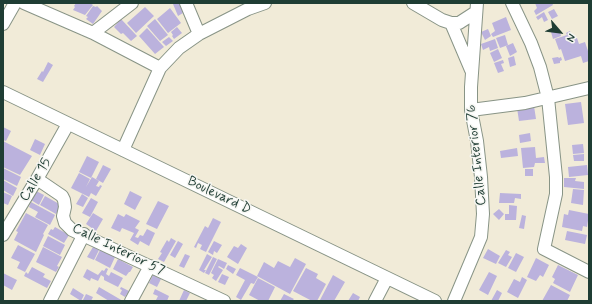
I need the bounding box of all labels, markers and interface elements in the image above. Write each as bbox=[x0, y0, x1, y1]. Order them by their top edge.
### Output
north arrow bbox=[540, 12, 580, 52]
text: N bbox=[563, 31, 578, 44]
street label: Calle Interior 76 bbox=[463, 104, 491, 206]
street label: Calle 15 bbox=[17, 155, 55, 205]
street label: Boulevard D bbox=[184, 173, 254, 219]
street label: Calle Interior 57 bbox=[69, 220, 167, 280]

